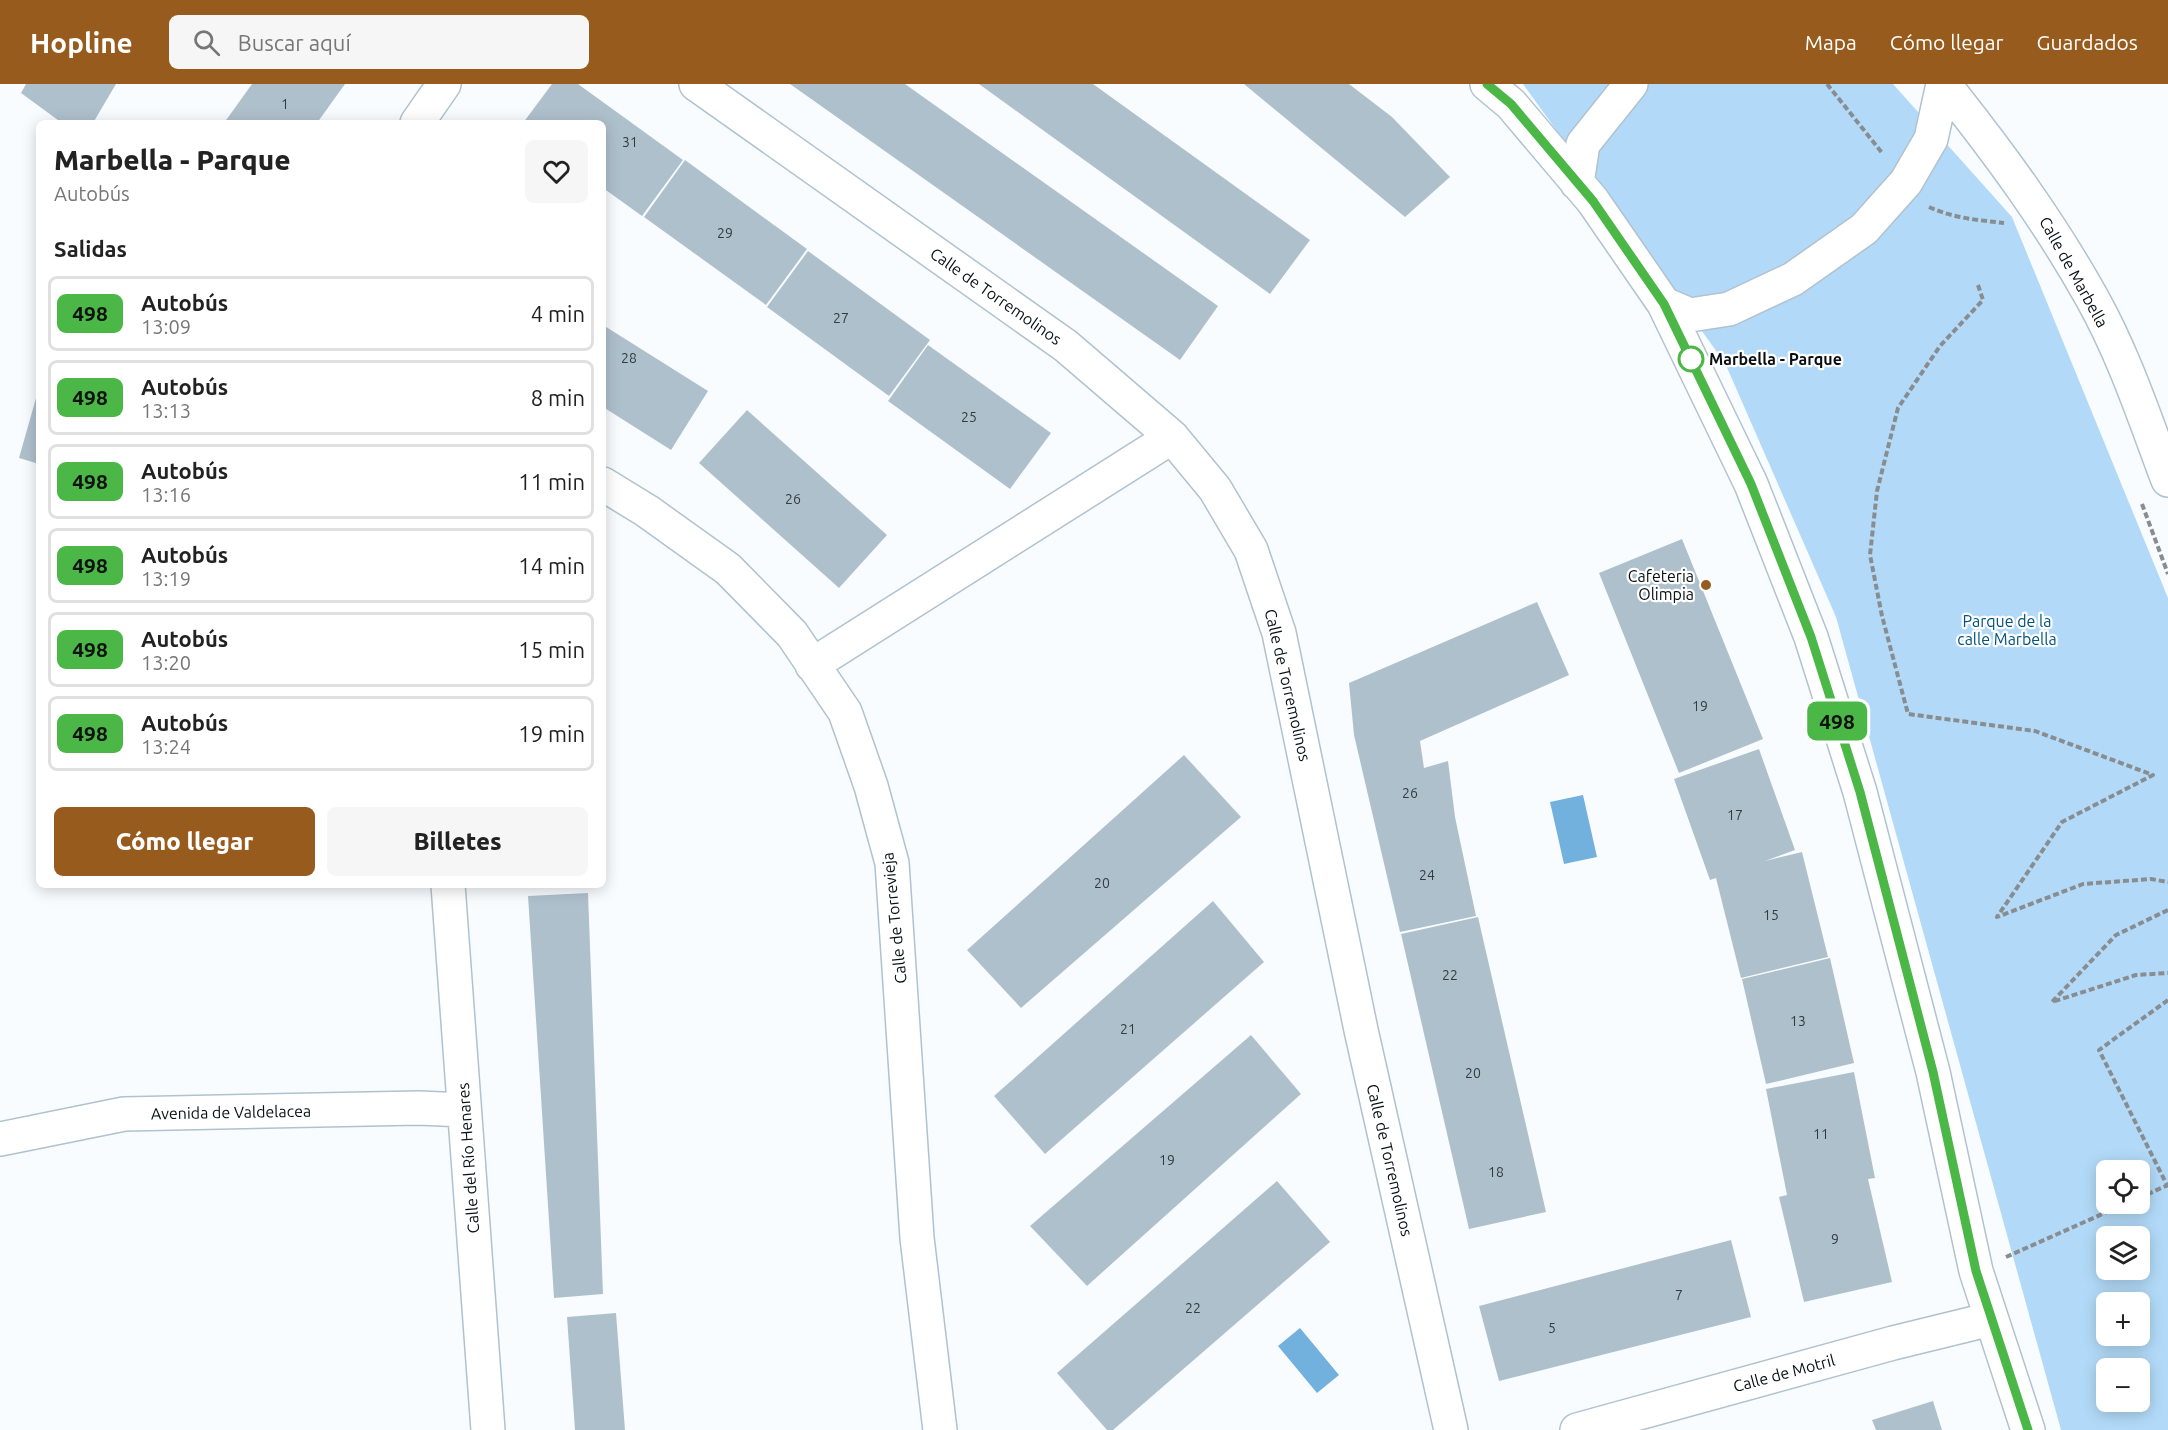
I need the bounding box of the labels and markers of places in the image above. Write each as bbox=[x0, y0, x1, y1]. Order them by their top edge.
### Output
marker: Marbella - Parque bbox=[1678, 346, 1704, 372]
place label: Marbella - Parque bbox=[1709, 350, 1842, 368]
place label: Cafeteria Olimpia bbox=[1628, 567, 1694, 603]
marker: Cafeteria Olimpia bbox=[1699, 578, 1713, 592]

